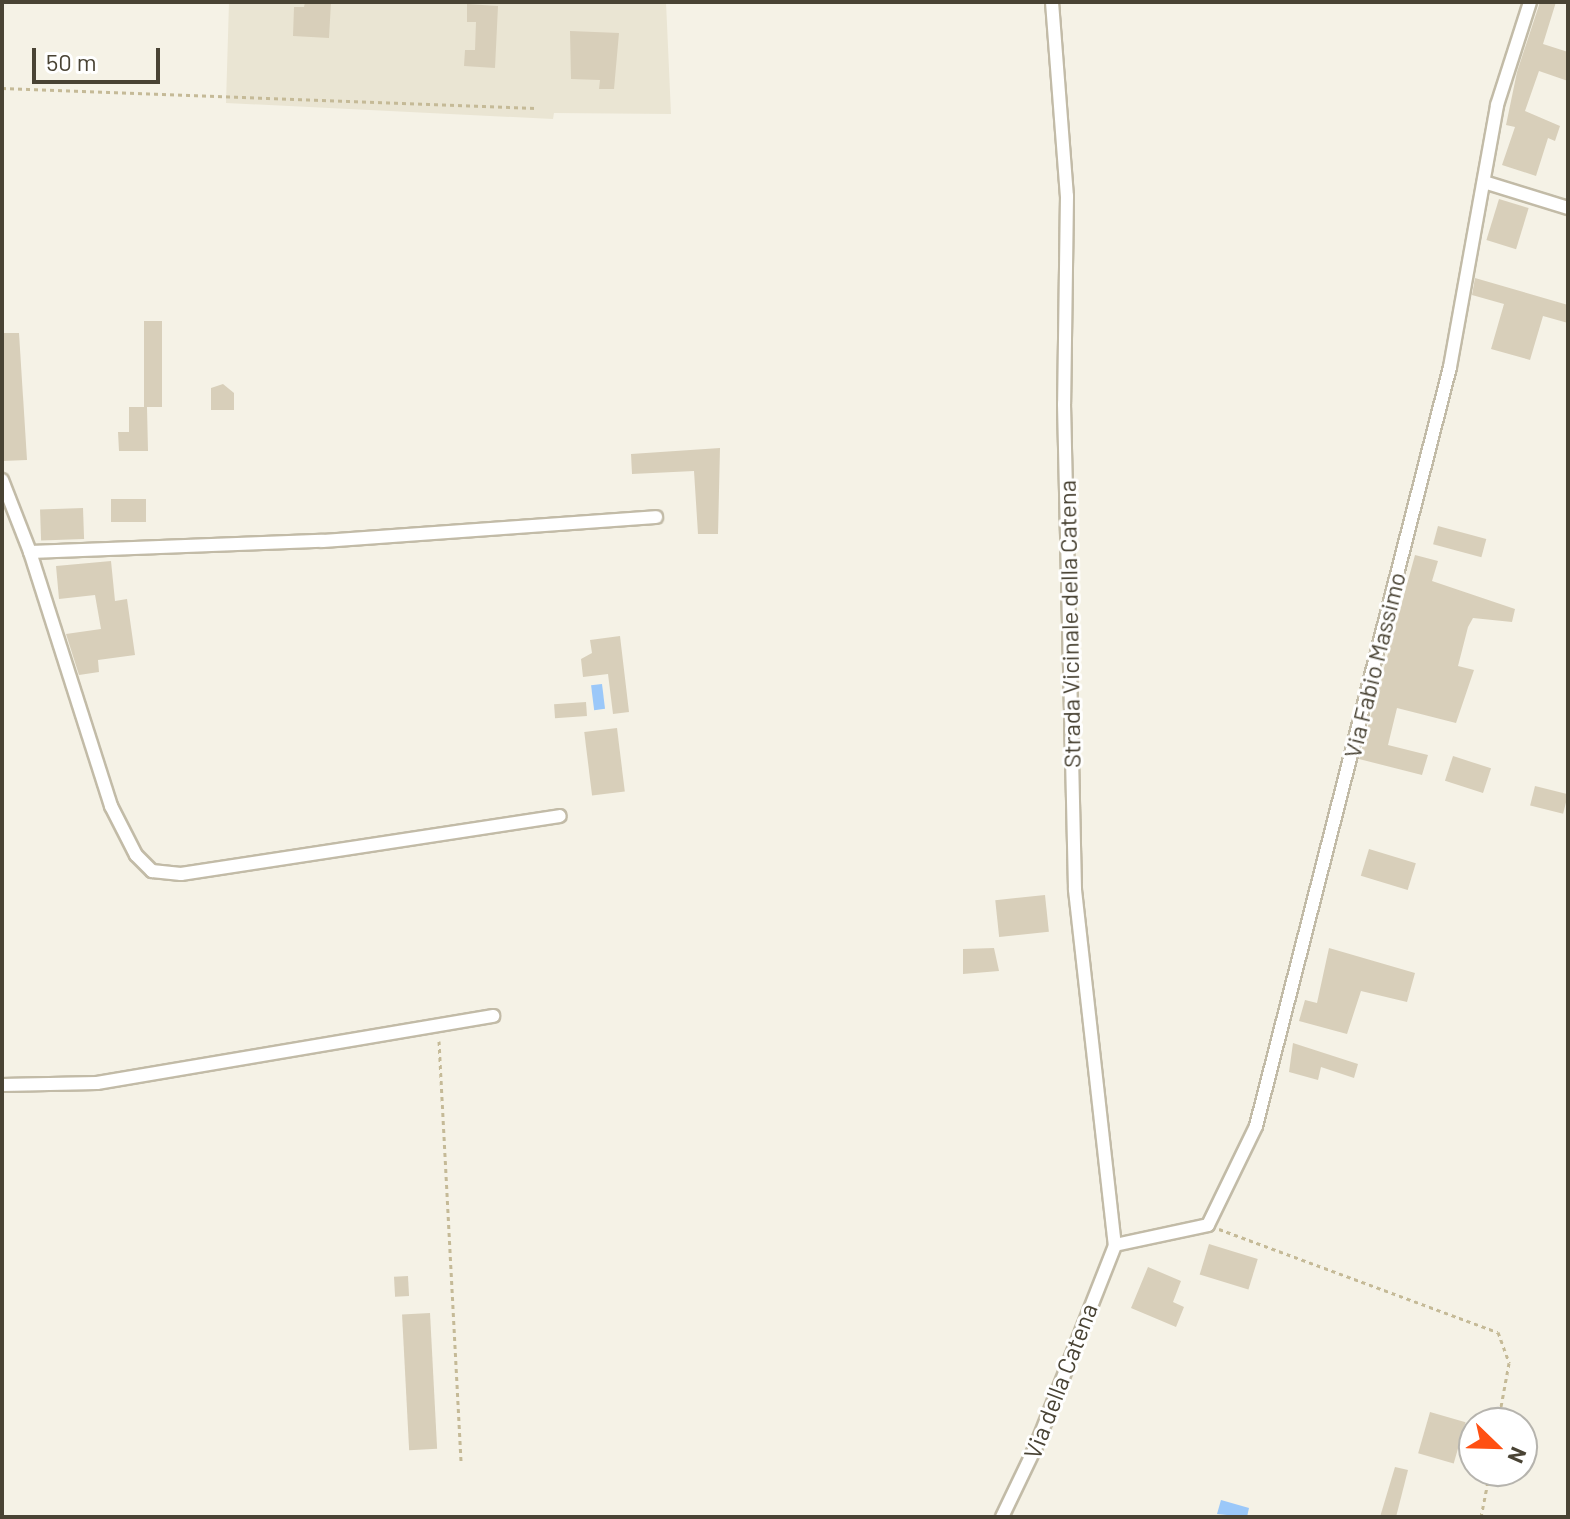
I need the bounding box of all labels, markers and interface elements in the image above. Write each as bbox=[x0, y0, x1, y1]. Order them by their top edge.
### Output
scale bar bbox=[36, 32, 164, 82]
text: 50 m bbox=[46, 47, 97, 76]
street label: Strada Vicinale della Catena bbox=[1052, 480, 1086, 768]
street label: Via Fabio Massimo bbox=[1337, 569, 1411, 761]
street label: Via della Catena bbox=[1017, 1299, 1103, 1463]
north arrow bbox=[1458, 1407, 1538, 1487]
text: N bbox=[1503, 1444, 1533, 1467]

